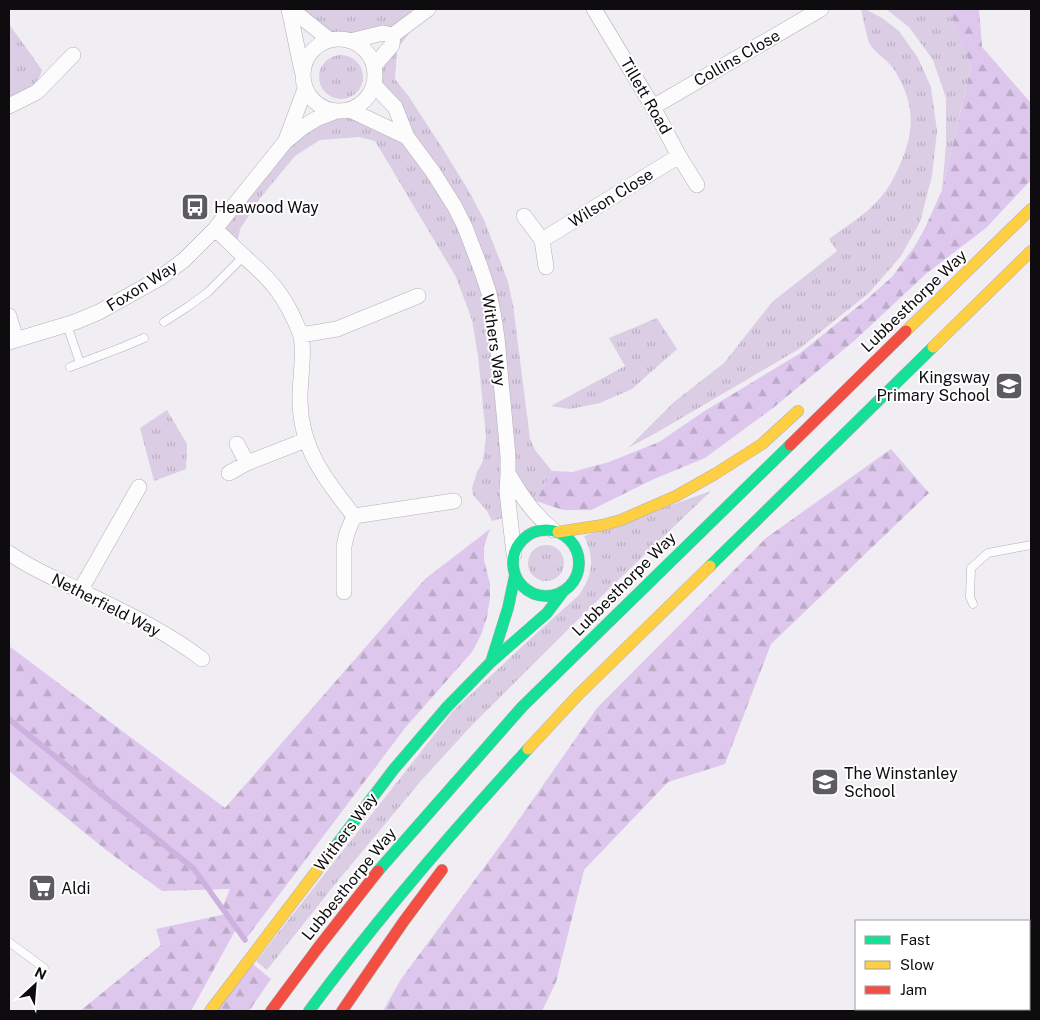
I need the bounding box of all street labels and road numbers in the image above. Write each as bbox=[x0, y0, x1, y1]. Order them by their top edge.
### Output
street label: Collins Close bbox=[691, 26, 783, 90]
street label: Tillett Road bbox=[617, 55, 675, 137]
street label: Wilson Close bbox=[565, 165, 657, 231]
street label: Lubbesthorpe Way bbox=[857, 246, 971, 356]
street label: Foxon Way bbox=[103, 257, 181, 315]
street label: Withers Way bbox=[478, 293, 510, 388]
street label: Lubbesthorpe Way bbox=[568, 528, 680, 640]
street label: Netherfield Way bbox=[48, 569, 164, 641]
street label: Withers Way bbox=[310, 789, 382, 875]
street label: Lubbesthorpe Way bbox=[298, 824, 400, 944]

